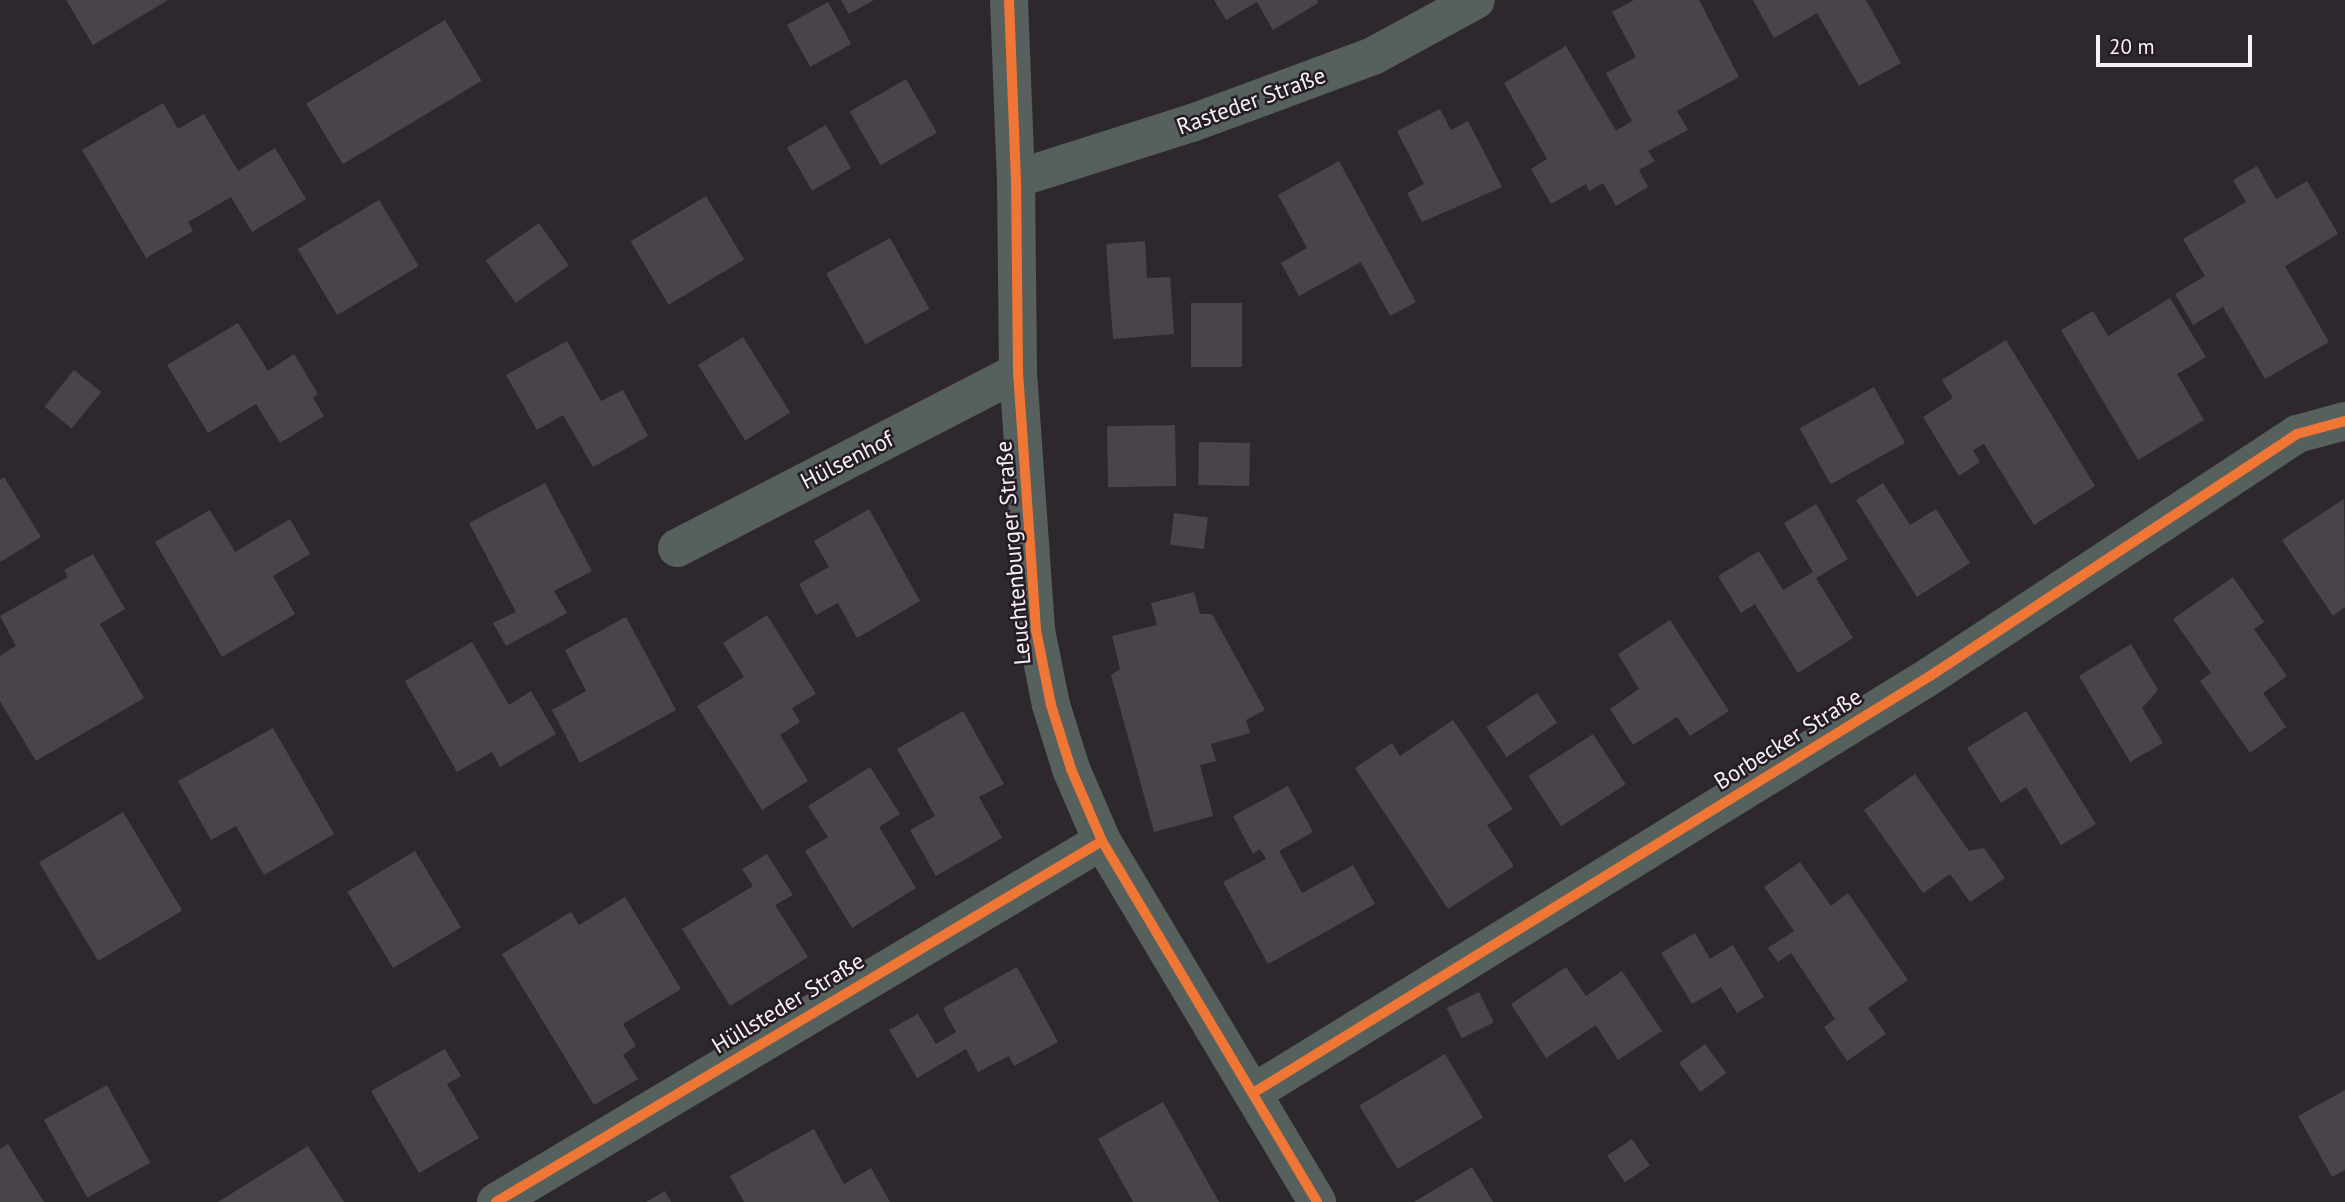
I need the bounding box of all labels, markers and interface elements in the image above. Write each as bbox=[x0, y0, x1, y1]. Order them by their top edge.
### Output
scale bar bbox=[2100, 21, 2256, 65]
text: 20 m bbox=[2109, 33, 2155, 60]
street label: Rasteder Straße bbox=[1173, 61, 1329, 141]
street label: Hülsenhof bbox=[796, 425, 898, 495]
street label: Leuchtenburger Straße bbox=[989, 440, 1037, 666]
street label: Borbecker Straße bbox=[1709, 683, 1867, 795]
street label: Hüllsteder Straße bbox=[707, 947, 869, 1059]

